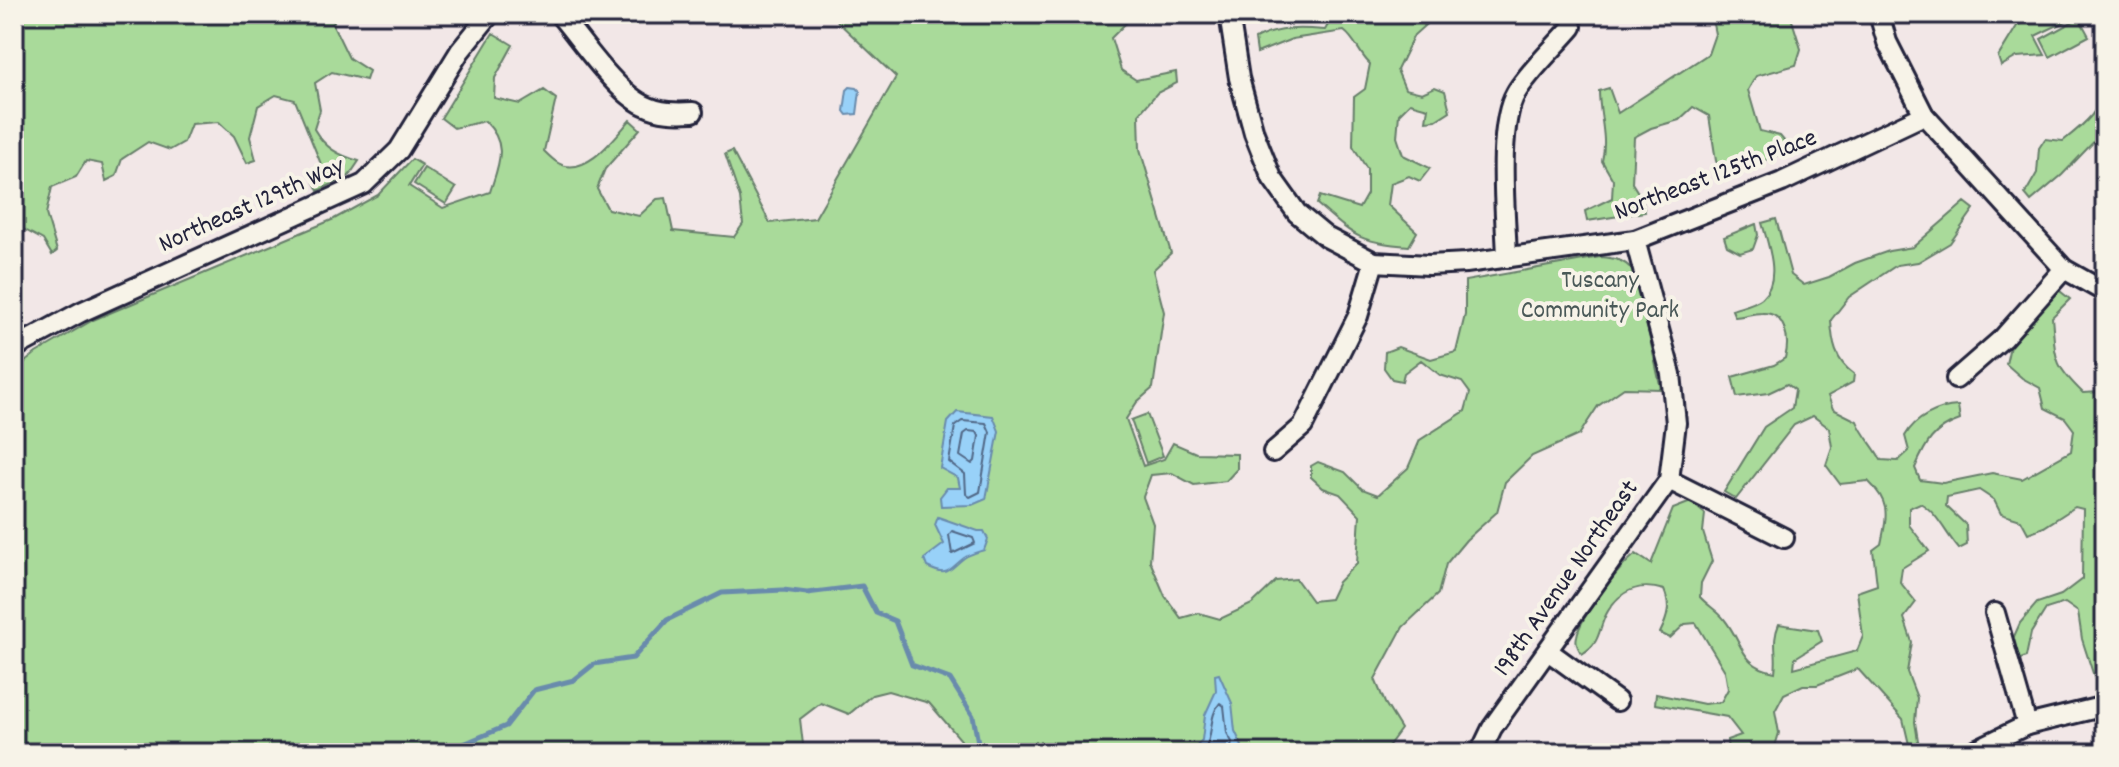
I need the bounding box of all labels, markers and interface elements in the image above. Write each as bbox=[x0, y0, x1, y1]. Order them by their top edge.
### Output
street label: Northeast 125th Place bbox=[1609, 120, 1823, 232]
street label: Northeast 129th Way bbox=[153, 148, 351, 264]
park label: Tuscany Community Park bbox=[1521, 263, 1679, 330]
street label: 198th Avenue Northeast bbox=[1485, 473, 1649, 685]

